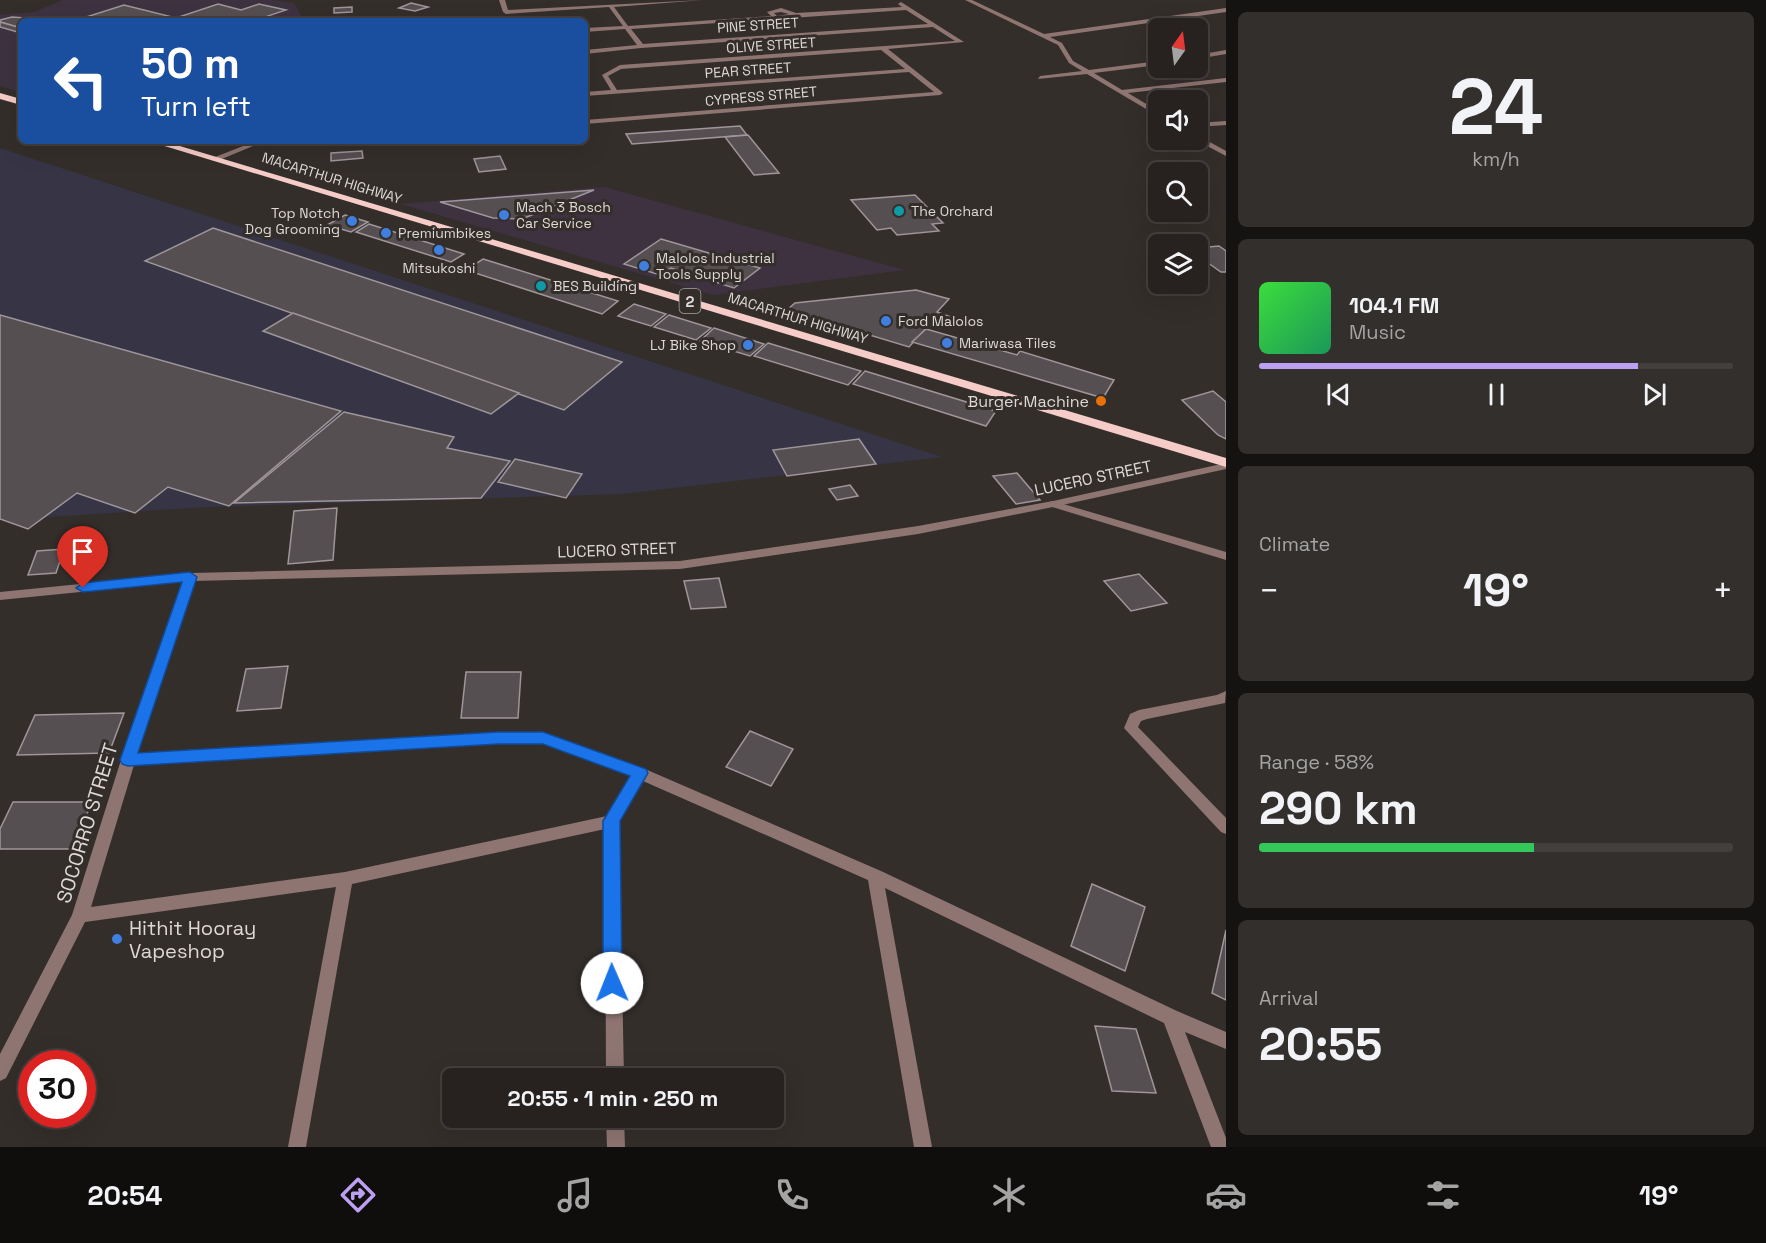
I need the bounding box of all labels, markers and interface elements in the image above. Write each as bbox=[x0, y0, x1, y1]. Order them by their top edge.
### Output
street label: PINE STREET bbox=[717, 13, 799, 37]
north arrow bbox=[1148, 18, 1208, 78]
map controls bbox=[1148, 18, 1208, 294]
street label: OLIVE STREET bbox=[726, 33, 816, 57]
text: 50 m bbox=[141, 37, 240, 90]
icon: left bbox=[42, 42, 120, 120]
text: 24 bbox=[1449, 57, 1543, 157]
street label: PEAR STREET bbox=[704, 58, 792, 82]
street label: CYPRESS STREET bbox=[704, 82, 818, 110]
text: Turn left bbox=[141, 89, 251, 124]
button: sound bbox=[1148, 90, 1208, 150]
text: km/h bbox=[1472, 146, 1520, 172]
street label: MACARTHUR HIGHWAY bbox=[260, 148, 405, 208]
button: search bbox=[1148, 162, 1208, 222]
place label: Mach 3 Bosch Car Service bbox=[516, 198, 611, 232]
place label: The Orchard bbox=[911, 202, 993, 220]
place label: Top Notch Dog Grooming bbox=[245, 204, 340, 238]
marker: The Orchard bbox=[892, 204, 906, 218]
marker: Mach 3 Bosch Car Service bbox=[497, 208, 511, 222]
marker: Top Notch Dog Grooming bbox=[345, 214, 359, 228]
place label: Premiumbikes bbox=[398, 224, 491, 242]
marker: Premiumbikes bbox=[379, 226, 393, 240]
button: layers bbox=[1148, 234, 1208, 294]
marker: Mitsukoshi bbox=[432, 243, 446, 257]
place label: Malolos Industrial Tools Supply bbox=[656, 249, 775, 283]
place label: Mitsukoshi bbox=[402, 259, 476, 277]
marker: Malolos Industrial Tools Supply bbox=[637, 259, 651, 273]
place label: BES Building bbox=[553, 277, 637, 295]
marker: BES Building bbox=[534, 279, 548, 293]
street label: MACARTHUR HIGHWAY bbox=[726, 288, 871, 348]
road number: 2 bbox=[680, 289, 700, 313]
text: 104.1 FM bbox=[1349, 291, 1439, 319]
place label: Ford Malolos bbox=[898, 312, 983, 330]
marker: Ford Malolos bbox=[879, 314, 893, 328]
text: Music bbox=[1349, 319, 1406, 345]
place label: Mariwasa Tiles bbox=[959, 334, 1056, 352]
place label: LJ Bike Shop bbox=[650, 336, 736, 354]
marker: Mariwasa Tiles bbox=[940, 336, 954, 350]
marker: LJ Bike Shop bbox=[741, 338, 755, 352]
icon: previous bbox=[1322, 378, 1355, 411]
icon: pause bbox=[1480, 378, 1513, 411]
icon: next bbox=[1638, 378, 1671, 411]
place label: Burger Machine bbox=[968, 391, 1089, 412]
marker: Burger Machine bbox=[1094, 394, 1108, 408]
street label: LUCERO STREET bbox=[1032, 455, 1154, 501]
pin bbox=[57, 526, 108, 588]
text: Climate bbox=[1259, 531, 1330, 557]
icon: arrive bbox=[66, 535, 99, 568]
street label: LUCERO STREET bbox=[557, 537, 677, 563]
text: 19° bbox=[1463, 562, 1529, 619]
text: − bbox=[1259, 570, 1279, 612]
text: + bbox=[1713, 570, 1733, 612]
street label: SOCORRO STREET bbox=[50, 740, 124, 906]
text: Range · 58% bbox=[1259, 749, 1374, 775]
text: 290 km bbox=[1259, 780, 1418, 837]
place label: Hithit Hooray Vapeshop bbox=[129, 915, 256, 964]
marker: Hithit Hooray Vapeshop bbox=[110, 932, 124, 946]
position arrow bbox=[580, 951, 644, 1015]
text: Arrival bbox=[1259, 985, 1318, 1011]
text: 20:55 bbox=[1259, 1016, 1382, 1073]
speed limit sign: 30 bbox=[18, 1050, 96, 1128]
text: 20:55 · 1 min · 250 m bbox=[508, 1084, 718, 1112]
icon: directions bbox=[337, 1174, 379, 1216]
icon: music bbox=[554, 1174, 596, 1216]
icon: phone bbox=[771, 1174, 813, 1216]
icon: climate bbox=[988, 1174, 1030, 1216]
icon: car bbox=[1205, 1174, 1247, 1216]
icon: filters bbox=[1422, 1174, 1464, 1216]
text: 20:54 bbox=[87, 1178, 162, 1213]
text: 19° bbox=[1639, 1178, 1679, 1213]

